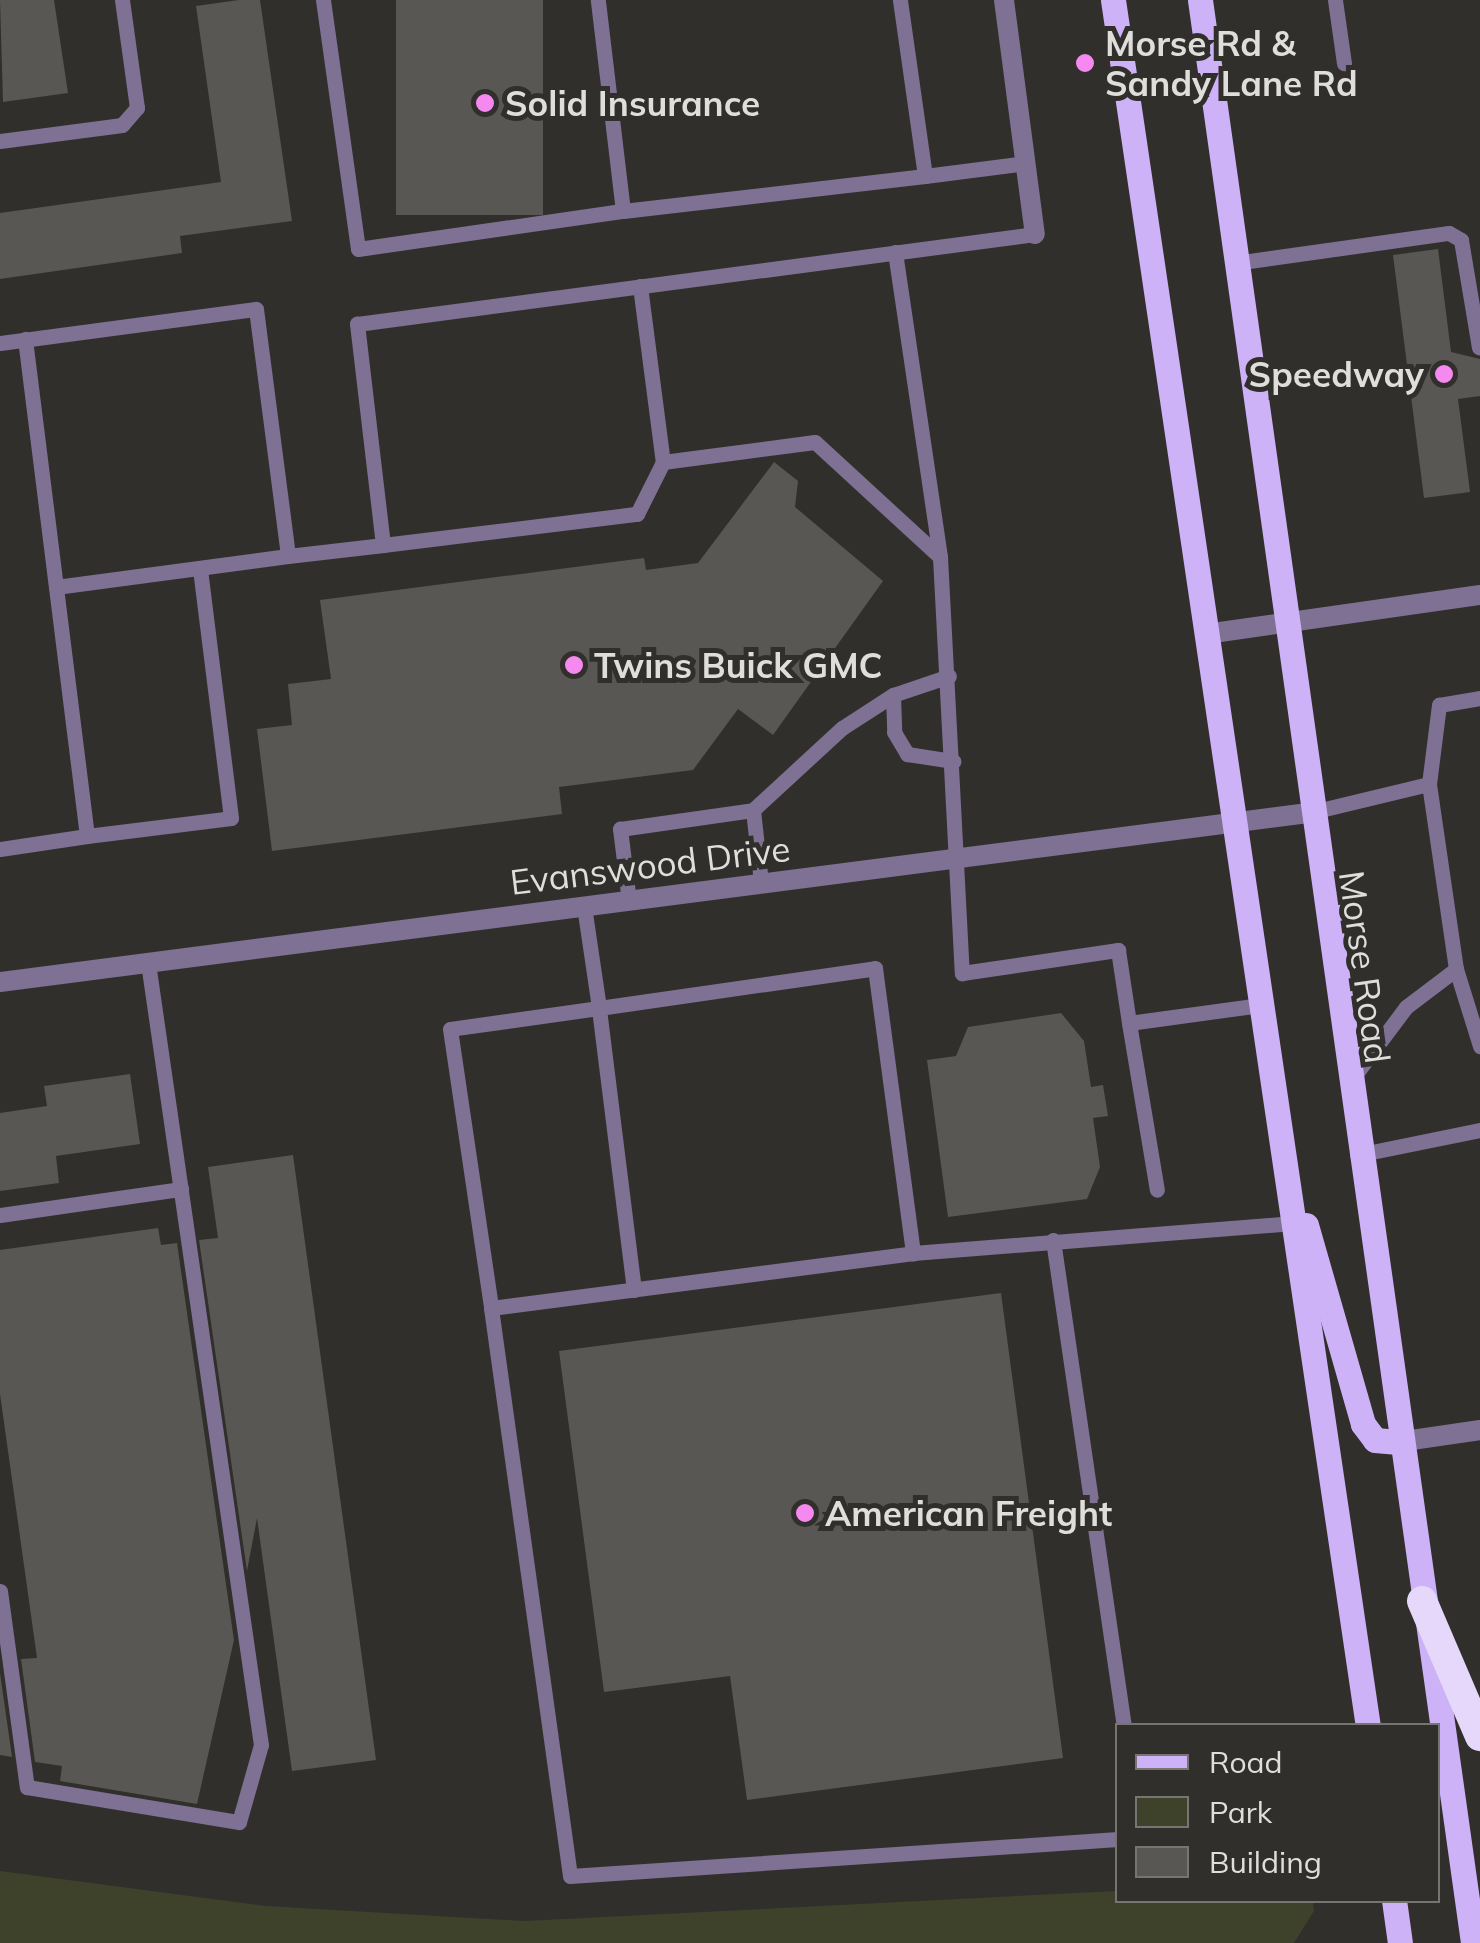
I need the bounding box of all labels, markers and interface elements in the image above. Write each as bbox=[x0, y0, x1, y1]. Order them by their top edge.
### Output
place label: Morse Rd & Sandy Lane Rd bbox=[1105, 22, 1358, 104]
marker: Morse Rd & Sandy Lane Rd bbox=[1074, 52, 1096, 74]
place label: Solid Insurance bbox=[505, 82, 760, 124]
marker: Solid Insurance bbox=[474, 92, 496, 114]
place label: Speedway bbox=[1249, 353, 1424, 395]
marker: Speedway bbox=[1433, 363, 1455, 385]
place label: Twins Buick GMC bbox=[594, 644, 883, 686]
marker: Twins Buick GMC bbox=[563, 654, 585, 676]
street label: Evanswood Drive bbox=[508, 827, 792, 903]
street label: Morse Road bbox=[1331, 868, 1399, 1066]
place label: American Freight bbox=[825, 1492, 1112, 1534]
marker: American Freight bbox=[794, 1502, 816, 1524]
legend bbox=[1115, 1723, 1440, 1903]
text: Road bbox=[1209, 1743, 1283, 1781]
text: Park bbox=[1209, 1793, 1272, 1831]
text: Building bbox=[1209, 1843, 1322, 1881]

